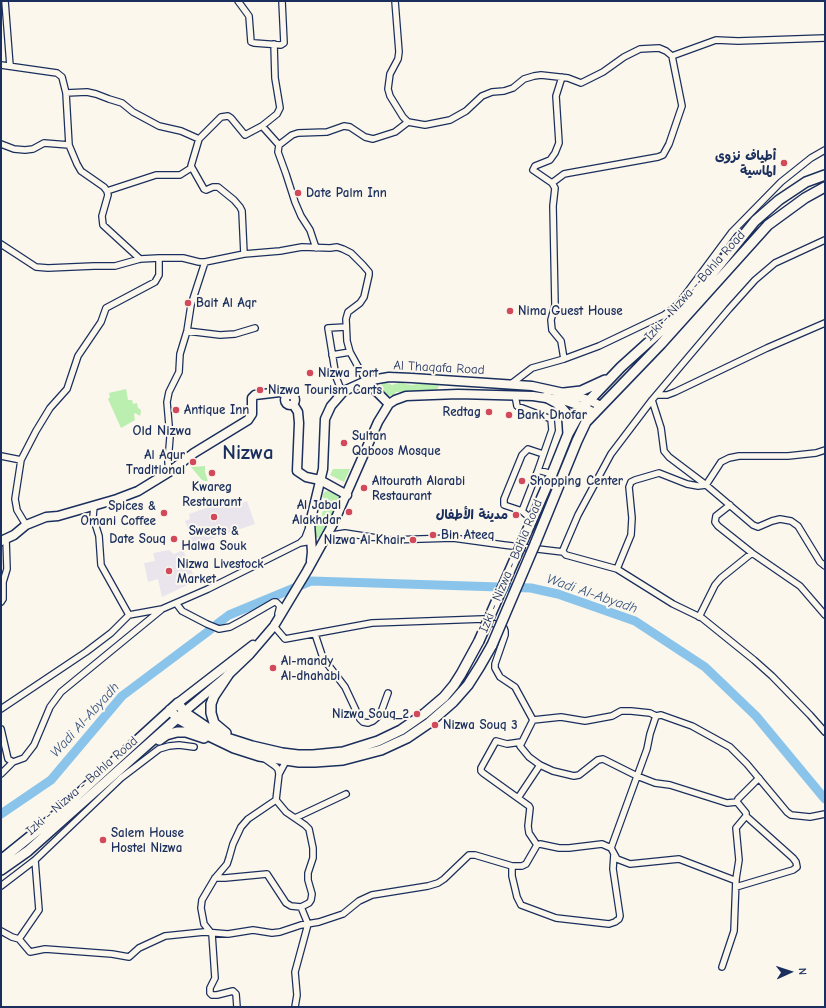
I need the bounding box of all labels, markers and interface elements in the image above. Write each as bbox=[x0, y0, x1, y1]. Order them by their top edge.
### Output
place label: أطياف نزوى الماسية bbox=[715, 148, 776, 179]
marker: أطياف نزوى الماسية bbox=[779, 158, 789, 168]
place label: Date Palm Inn bbox=[306, 185, 387, 201]
marker: Date Palm Inn bbox=[293, 188, 303, 198]
street label: Izki - Nizwa - Bahla Road bbox=[641, 228, 749, 344]
place label: Bait Al Aqr bbox=[196, 295, 257, 311]
marker: Bait Al Aqr bbox=[183, 298, 193, 308]
place label: Nima Guest House bbox=[518, 303, 623, 319]
marker: Nima Guest House bbox=[505, 306, 515, 316]
street label: Al Thaqafa Road bbox=[393, 358, 485, 378]
place label: Nizwa Fort bbox=[318, 365, 378, 381]
marker: Nizwa Fort bbox=[305, 368, 315, 378]
place label: Nizwa Tourism Carts bbox=[268, 382, 382, 398]
marker: Nizwa Tourism Carts bbox=[255, 385, 265, 395]
place label: Antique Inn bbox=[184, 402, 249, 418]
place label: Redtag bbox=[443, 404, 481, 420]
marker: Antique Inn bbox=[171, 405, 181, 415]
marker: Redtag bbox=[484, 407, 494, 417]
place label: Bank Dhofar bbox=[517, 407, 587, 423]
marker: Bank Dhofar bbox=[504, 410, 514, 420]
district label: Old Nizwa bbox=[133, 423, 191, 439]
place label: Sultan Qaboos Mosque bbox=[352, 428, 441, 459]
marker: Sultan Qaboos Mosque bbox=[339, 438, 349, 448]
district label: Nizwa bbox=[222, 440, 274, 466]
place label: Al Aqur Traditional bbox=[126, 447, 185, 478]
marker: Al Aqur Traditional bbox=[188, 457, 198, 467]
marker: Kwareg Restaurant bbox=[207, 468, 217, 478]
place label: Altourath Alarabi Restaurant bbox=[372, 473, 465, 504]
place label: Shopping Center bbox=[530, 473, 623, 489]
marker: Shopping Center bbox=[517, 476, 527, 486]
place label: Kwareg Restaurant bbox=[182, 479, 242, 510]
marker: Altourath Alarabi Restaurant bbox=[359, 483, 369, 493]
place label: Al Jabal Alakhdar bbox=[292, 497, 341, 528]
street label: Izki - Nizwa - Bahla Road bbox=[476, 497, 546, 635]
place label: Spices & Omani Coffee bbox=[81, 498, 156, 529]
marker: Al Jabal Alakhdar bbox=[344, 507, 354, 517]
place label: مدينة الأطفال bbox=[436, 507, 508, 523]
marker: Spices & Omani Coffee bbox=[159, 508, 169, 518]
marker: مدينة الأطفال bbox=[511, 510, 521, 520]
marker: Sweets & Halwa Souk bbox=[209, 512, 219, 522]
place label: Sweets & Halwa Souk bbox=[181, 523, 247, 554]
place label: Bin Ateeq bbox=[441, 527, 494, 543]
marker: Bin Ateeq bbox=[428, 530, 438, 540]
place label: Date Souq bbox=[109, 531, 166, 547]
place label: Nizwa Al-Khair bbox=[324, 532, 405, 548]
marker: Date Souq bbox=[169, 534, 179, 544]
marker: Nizwa Al-Khair bbox=[408, 535, 418, 545]
place label: Nizwa Livestock Market bbox=[177, 556, 264, 587]
marker: Nizwa Livestock Market bbox=[164, 566, 174, 576]
water label: Wadi Al-Abyadh bbox=[544, 571, 640, 617]
place label: Al-mandy Al-dhahabi bbox=[281, 653, 340, 684]
marker: Al-mandy Al-dhahabi bbox=[268, 663, 278, 673]
water label: Wadi Al-Abyadh bbox=[47, 679, 123, 761]
place label: Nizwa Souq_2 bbox=[332, 706, 409, 722]
marker: Nizwa Souq_2 bbox=[412, 709, 422, 719]
place label: Nizwa Souq 3 bbox=[443, 717, 518, 733]
marker: Nizwa Souq 3 bbox=[430, 720, 440, 730]
street label: Izki - Nizwa - Bahla Road bbox=[23, 733, 141, 839]
place label: Salem House Hostel Nizwa bbox=[111, 825, 184, 856]
marker: Salem House Hostel Nizwa bbox=[98, 835, 108, 845]
north arrow bbox=[770, 952, 810, 992]
text: N bbox=[796, 967, 809, 975]

